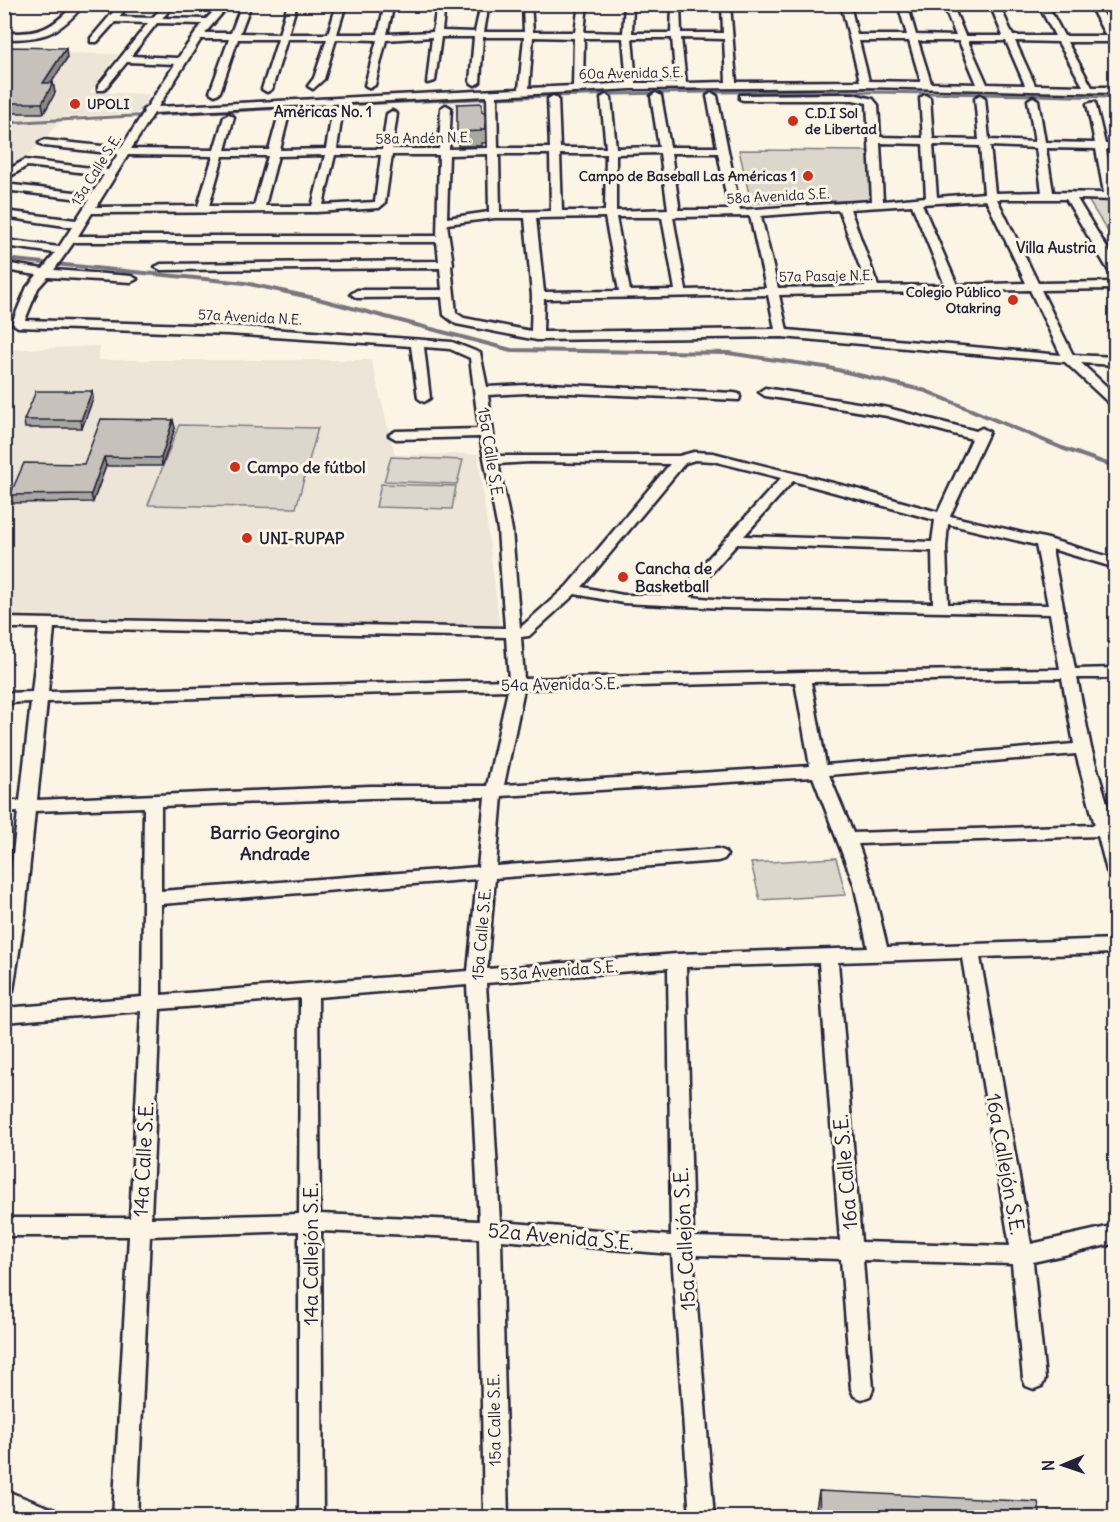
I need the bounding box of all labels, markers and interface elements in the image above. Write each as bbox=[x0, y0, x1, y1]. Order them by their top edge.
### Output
street label: 60a Avenida S.E. bbox=[579, 63, 683, 83]
place label: UPOLI bbox=[87, 95, 130, 113]
marker: UPOLI bbox=[68, 97, 82, 111]
district label: Américas No. 1 bbox=[274, 102, 372, 121]
place label: C.D.I Sol de Libertad bbox=[805, 104, 877, 138]
marker: C.D.I Sol de Libertad bbox=[786, 114, 800, 128]
street label: 58a Andén N.E. bbox=[375, 128, 471, 148]
street label: 13a Calle S.E. bbox=[67, 131, 125, 209]
place label: Campo de Baseball Las Américas 1 bbox=[579, 167, 796, 185]
marker: Campo de Baseball Las Américas 1 bbox=[801, 169, 815, 183]
street label: 58a Avenida S.E. bbox=[726, 184, 830, 208]
district label: Villa Austria bbox=[1016, 238, 1096, 257]
street label: 57a Pasaje N.E. bbox=[779, 266, 873, 286]
place label: Colegio Público Otakring bbox=[906, 283, 1001, 317]
marker: Colegio Público Otakring bbox=[1006, 293, 1020, 307]
street label: 57a Avenida N.E. bbox=[198, 305, 302, 329]
street label: 15a Calle S.E. bbox=[474, 406, 508, 500]
place label: Campo de fútbol bbox=[247, 457, 366, 478]
marker: Campo de fútbol bbox=[228, 460, 242, 474]
place label: UNI-RUPAP bbox=[259, 528, 345, 548]
marker: UNI-RUPAP bbox=[240, 531, 254, 545]
place label: Cancha de Basketball bbox=[635, 558, 712, 596]
marker: Cancha de Basketball bbox=[616, 570, 630, 584]
street label: 54a Avenida S.E. bbox=[501, 673, 619, 695]
district label: Barrio Georgino Andrade bbox=[210, 821, 340, 865]
street label: 15a Calle S.E. bbox=[467, 887, 495, 981]
street label: 53a Avenida S.E. bbox=[499, 956, 619, 984]
street label: 16a Callejón S.E. bbox=[981, 1091, 1031, 1237]
street label: 14a Calle S.E. bbox=[127, 1101, 159, 1217]
street label: 16a Calle S.E. bbox=[828, 1113, 862, 1231]
street label: 15a Callejón S.E. bbox=[668, 1167, 700, 1311]
street label: 14a Callejón S.E. bbox=[298, 1182, 323, 1326]
street label: 52a Avenida S.E. bbox=[487, 1217, 635, 1255]
street label: 15a Calle S.E. bbox=[483, 1374, 505, 1466]
north arrow bbox=[1033, 1435, 1093, 1495]
text: N bbox=[1038, 1460, 1058, 1471]

